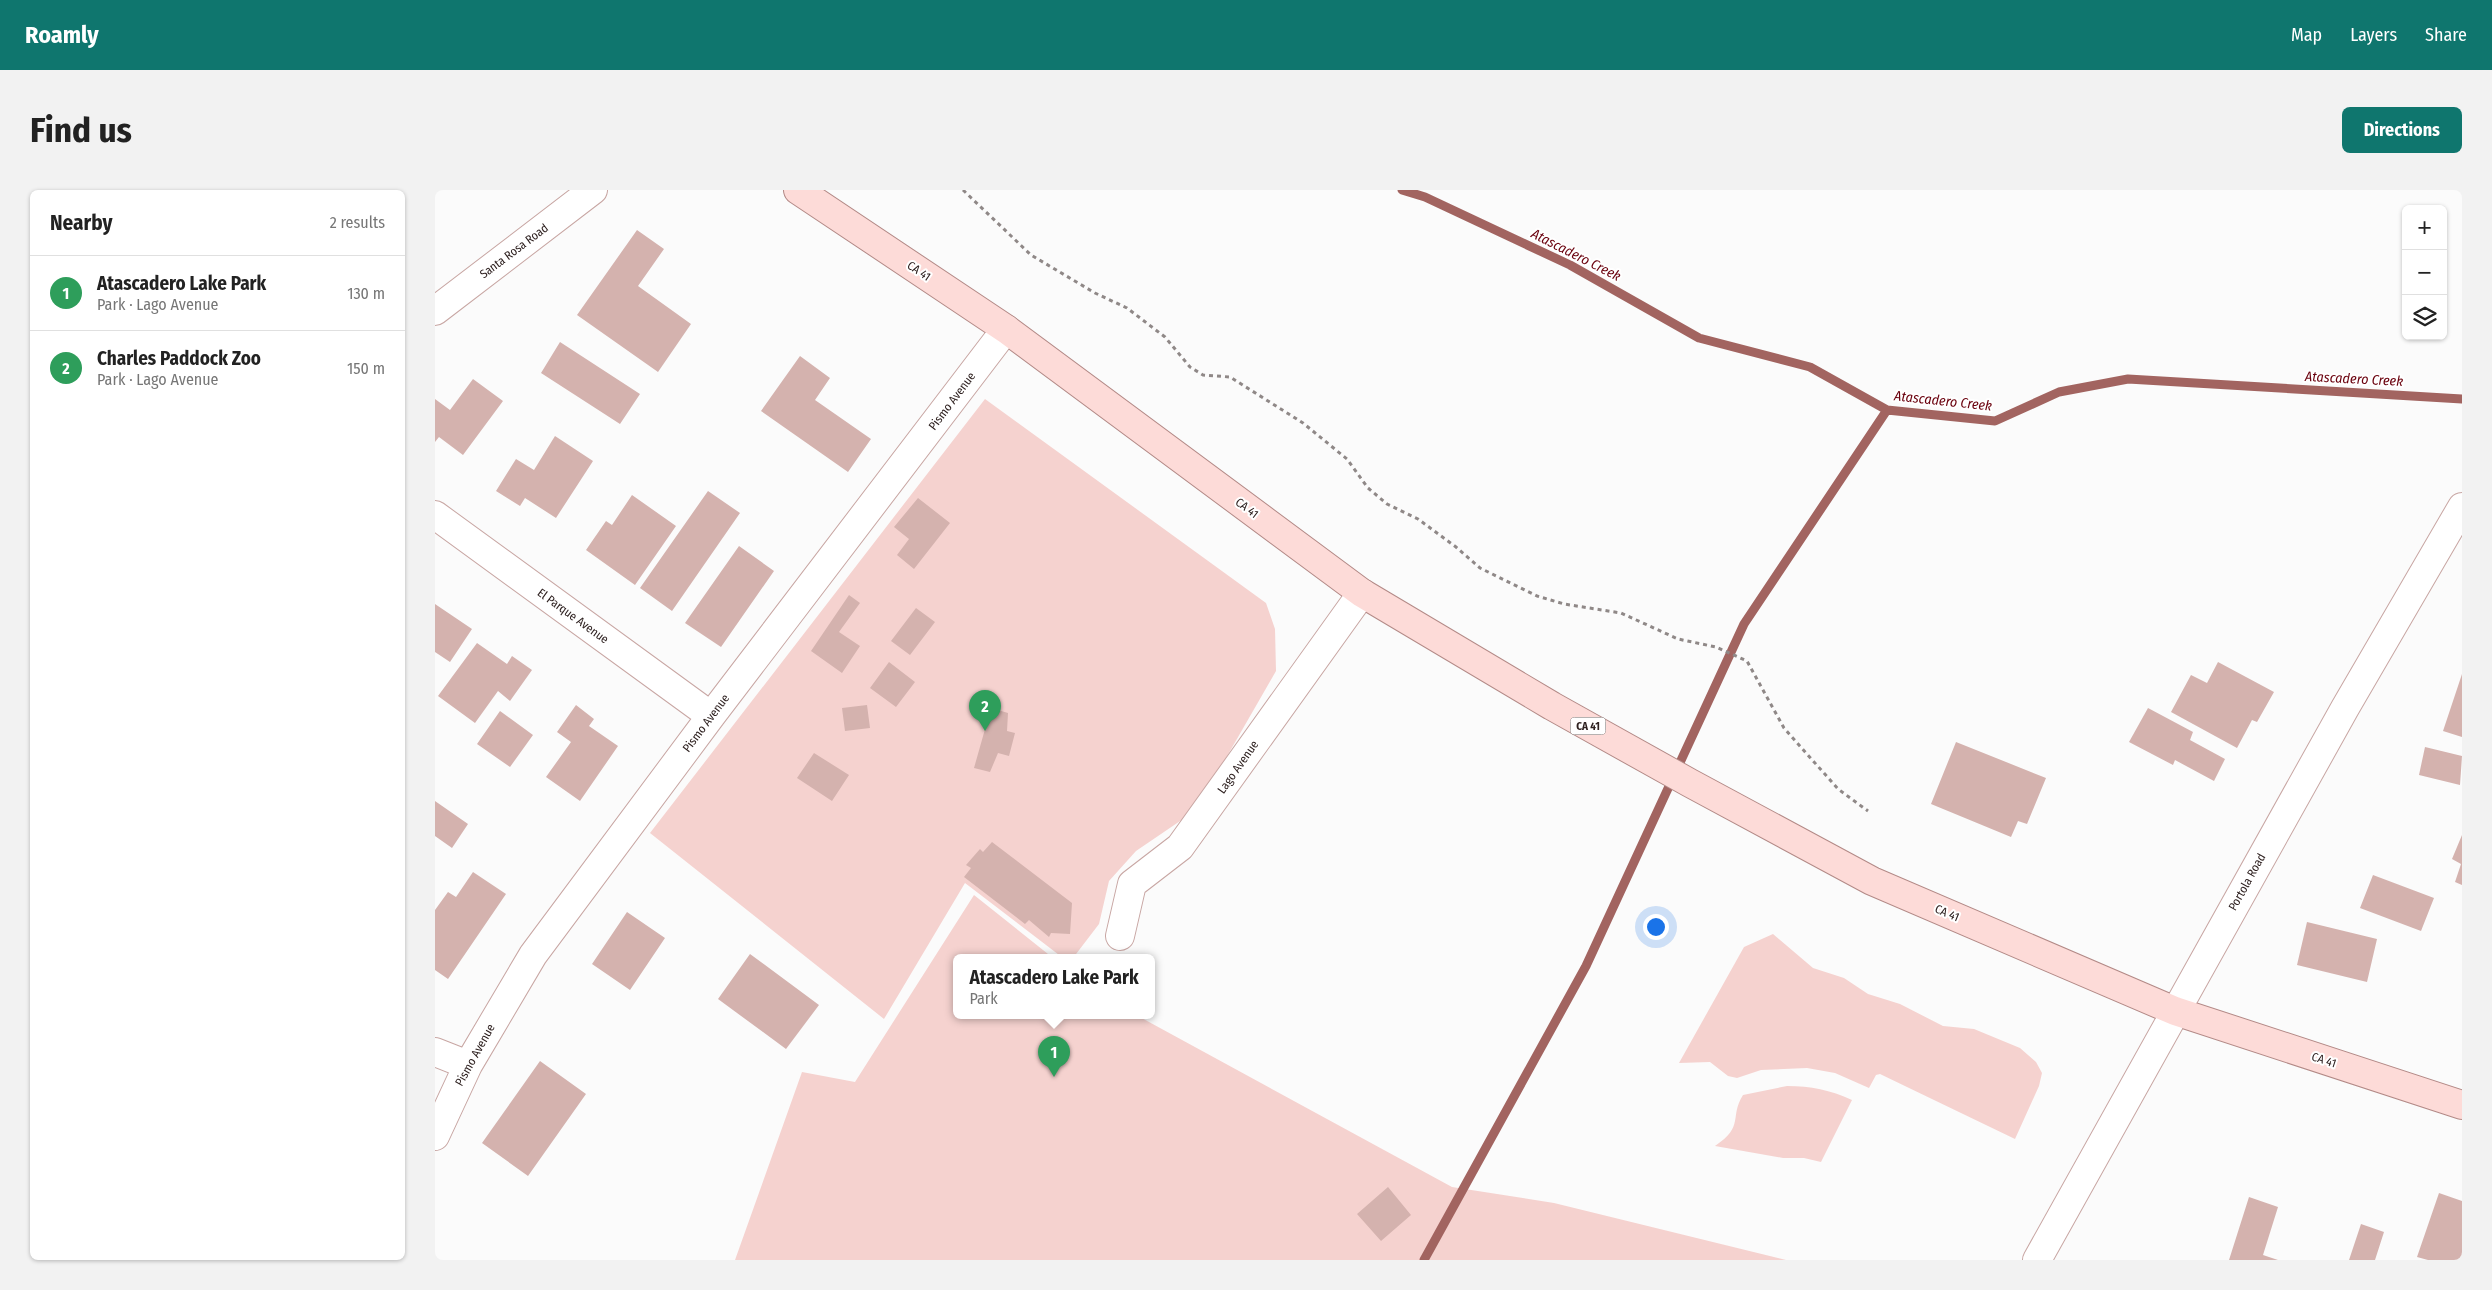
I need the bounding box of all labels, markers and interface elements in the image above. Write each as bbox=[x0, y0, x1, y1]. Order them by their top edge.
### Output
text: Roamly bbox=[25, 21, 99, 49]
text: Map bbox=[2291, 24, 2322, 46]
text: Layers bbox=[2350, 24, 2397, 46]
text: Share bbox=[2425, 24, 2467, 46]
button: Directions bbox=[2342, 107, 2462, 153]
text: Find us bbox=[30, 109, 132, 151]
map controls bbox=[2402, 205, 2447, 340]
button: + bbox=[2402, 205, 2447, 250]
text: Nearby bbox=[50, 210, 112, 236]
text: 2 results bbox=[330, 213, 385, 232]
street label: Santa Rosa Road bbox=[477, 221, 551, 281]
water label: Atascadero Creek bbox=[1527, 225, 1624, 285]
button: − bbox=[2402, 250, 2447, 295]
street label: CA 41 bbox=[905, 258, 933, 284]
text: Atascadero Lake Park bbox=[97, 272, 266, 295]
text: 1 bbox=[63, 284, 69, 303]
text: 130 m bbox=[347, 284, 385, 303]
text: Park · Lago Avenue bbox=[97, 295, 219, 314]
button: layers bbox=[2402, 295, 2447, 340]
text: Charles Paddock Zoo bbox=[97, 347, 261, 370]
text: 2 bbox=[62, 359, 70, 378]
text: 150 m bbox=[347, 359, 385, 378]
water label: Atascadero Creek bbox=[2303, 368, 2404, 390]
street label: Pismo Avenue bbox=[926, 369, 978, 433]
text: Park · Lago Avenue bbox=[97, 370, 219, 389]
water label: Atascadero Creek bbox=[1892, 387, 1993, 415]
street label: CA 41 bbox=[1233, 495, 1261, 521]
street label: El Parque Avenue bbox=[535, 586, 611, 647]
pin: 2 bbox=[969, 690, 1001, 731]
street label: Pismo Avenue bbox=[680, 691, 732, 755]
road number: CA 41 bbox=[1571, 718, 1605, 734]
street label: Lago Avenue bbox=[1215, 738, 1261, 796]
street label: Portola Road bbox=[2226, 851, 2268, 913]
street label: CA 41 bbox=[1933, 902, 1961, 924]
your location bbox=[1643, 914, 1669, 940]
popup bbox=[953, 954, 1155, 1019]
text: Atascadero Lake Park bbox=[969, 966, 1139, 989]
text: Park bbox=[969, 989, 998, 1008]
street label: Pismo Avenue bbox=[452, 1021, 498, 1089]
pin: 1 bbox=[1038, 1036, 1070, 1077]
street label: CA 41 bbox=[2310, 1049, 2338, 1071]

